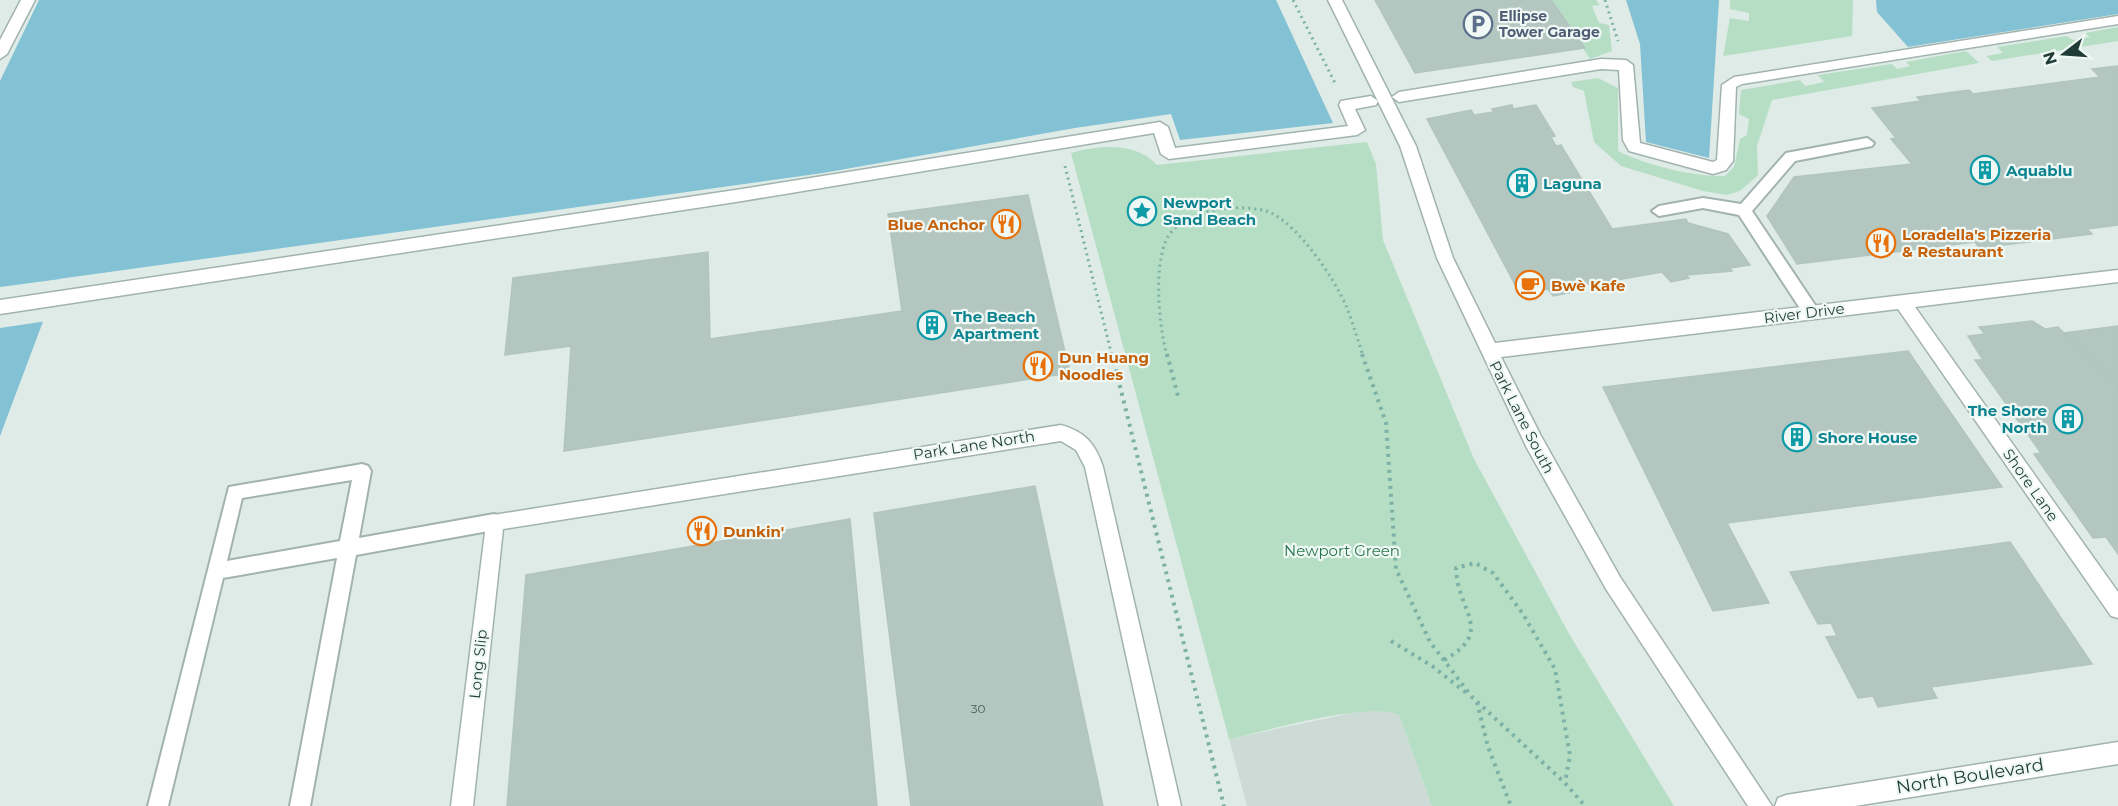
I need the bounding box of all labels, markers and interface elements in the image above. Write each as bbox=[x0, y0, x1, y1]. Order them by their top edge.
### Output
place label: Ellipse Tower Garage bbox=[1499, 7, 1600, 41]
parking icon: Ellipse Tower Garage bbox=[1462, 8, 1494, 40]
north arrow bbox=[2034, 24, 2094, 84]
text: N bbox=[2039, 49, 2061, 67]
building icon: Aquablu bbox=[1969, 154, 2001, 186]
place label: Aquablu bbox=[2005, 161, 2073, 180]
building icon: Laguna bbox=[1506, 167, 1538, 199]
place label: Laguna bbox=[1543, 174, 1602, 193]
place label: Newport Sand Beach bbox=[1163, 193, 1256, 229]
place icon: Newport Sand Beach bbox=[1126, 195, 1158, 227]
restaurant icon: Blue Anchor bbox=[990, 208, 1022, 240]
place label: Blue Anchor bbox=[888, 215, 986, 234]
place label: Loradella's Pizzeria & Restaurant bbox=[1902, 225, 2051, 261]
restaurant icon: Loradella's Pizzeria & Restaurant bbox=[1865, 227, 1897, 259]
cafe icon: Bwè Kafe bbox=[1514, 269, 1546, 301]
place label: Bwè Kafe bbox=[1551, 276, 1625, 295]
street label: River Drive bbox=[1763, 299, 1845, 327]
place label: The Beach Apartment bbox=[952, 307, 1040, 343]
building icon: The Beach Apartment bbox=[916, 309, 948, 341]
place label: Dun Huang Noodles bbox=[1059, 348, 1149, 384]
restaurant icon: Dun Huang Noodles bbox=[1022, 350, 1054, 382]
street label: Park Lane South bbox=[1485, 357, 1559, 477]
place label: The Shore North bbox=[1968, 401, 2047, 437]
building icon: The Shore North bbox=[2052, 403, 2084, 435]
building icon: Shore House bbox=[1781, 421, 1813, 453]
street label: Park Lane North bbox=[912, 426, 1036, 464]
place label: Shore House bbox=[1818, 428, 1918, 447]
street label: Shore Lane bbox=[1999, 445, 2063, 525]
restaurant icon: Dunkin' bbox=[686, 515, 718, 547]
place label: Dunkin' bbox=[723, 522, 784, 541]
park label: Newport Green bbox=[1284, 541, 1400, 560]
street label: Long Slip bbox=[465, 628, 491, 700]
house number: 30 bbox=[971, 701, 985, 716]
street label: North Boulevard bbox=[1895, 753, 2045, 799]

